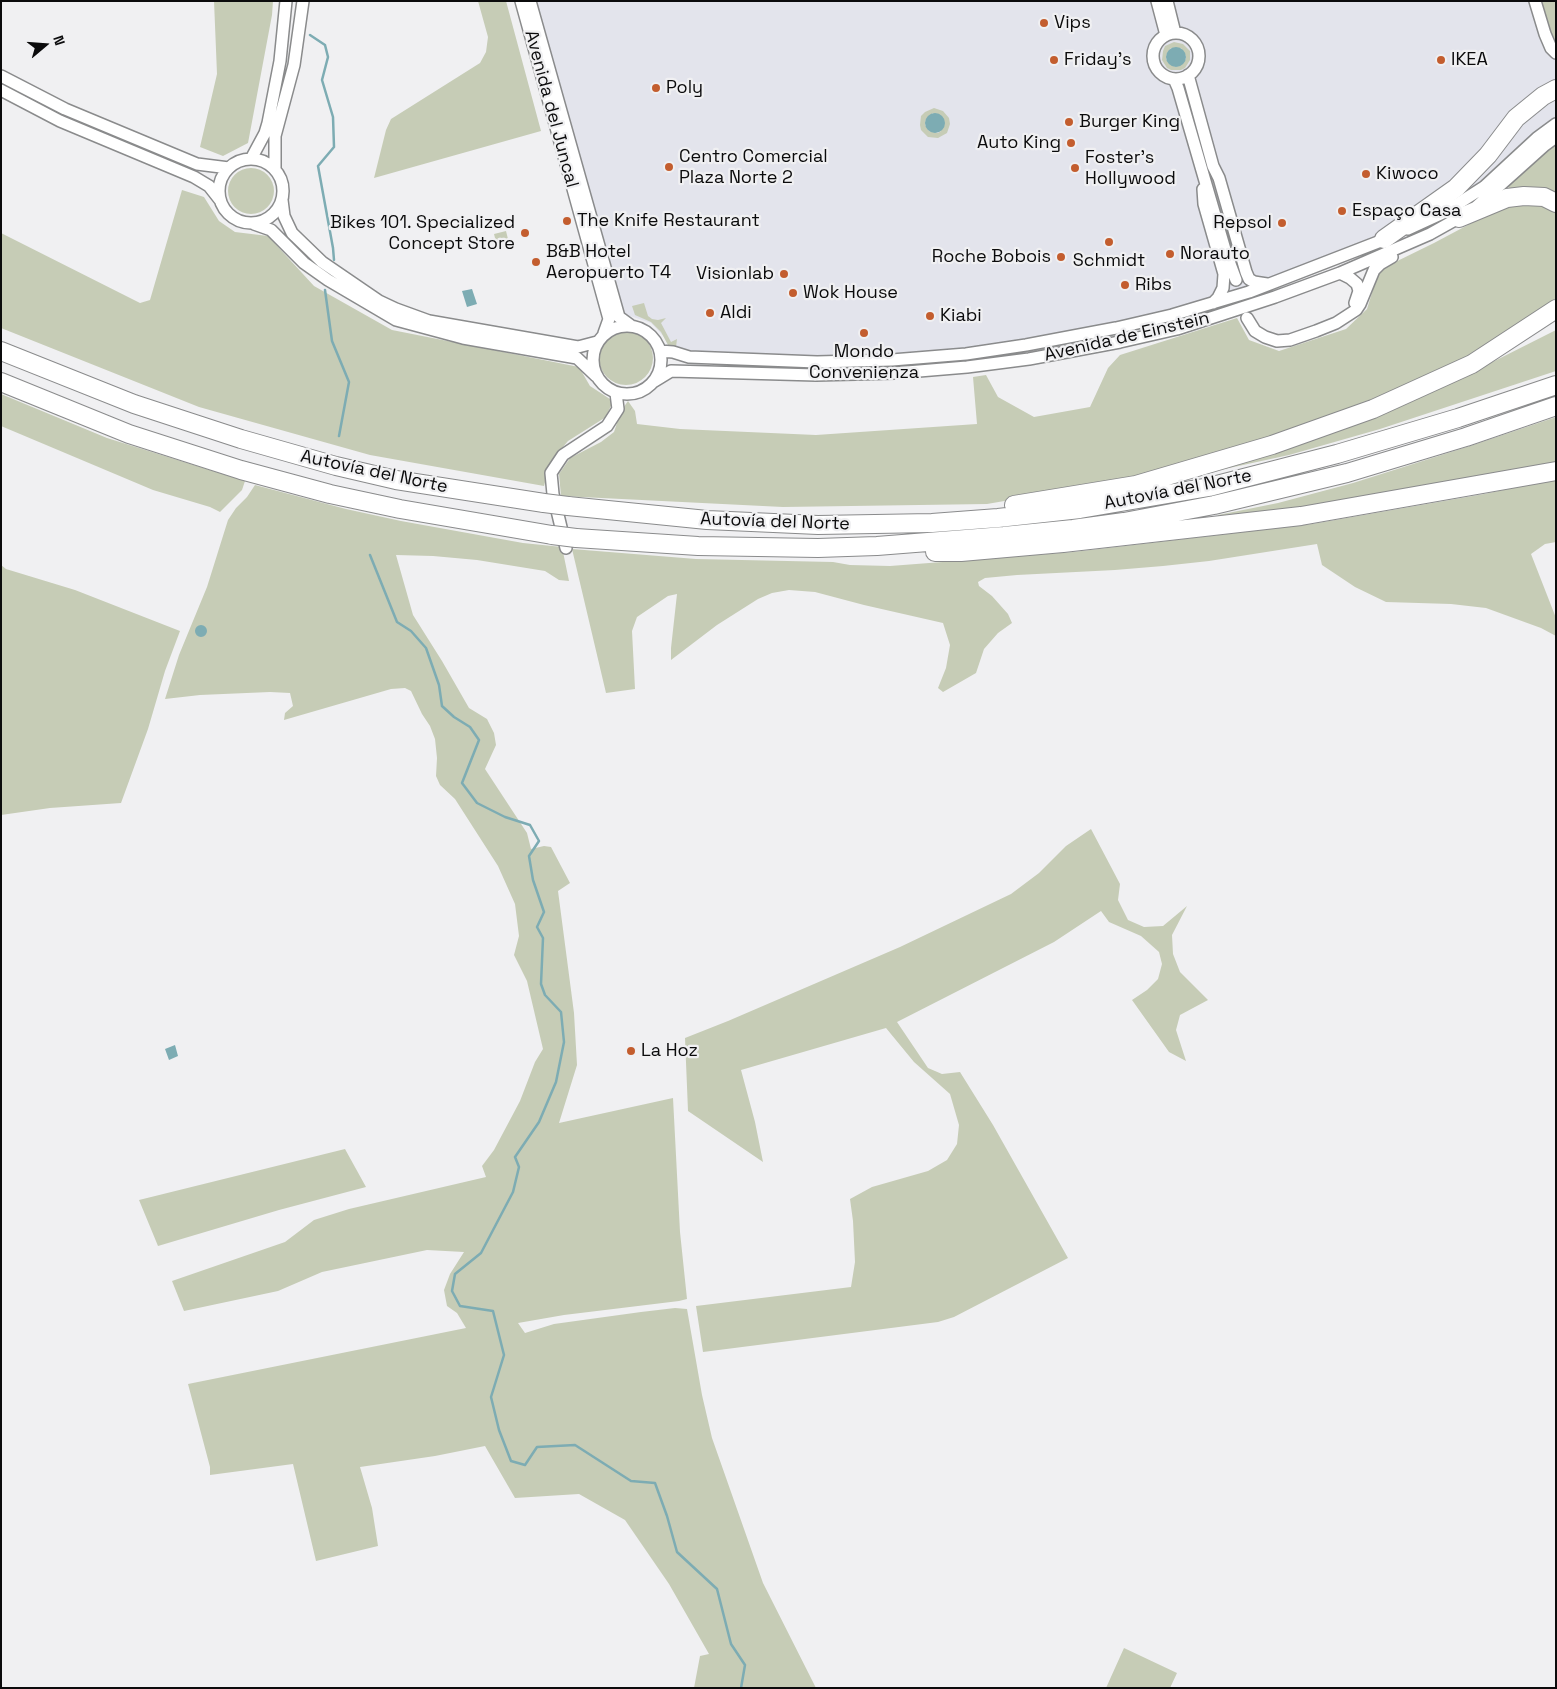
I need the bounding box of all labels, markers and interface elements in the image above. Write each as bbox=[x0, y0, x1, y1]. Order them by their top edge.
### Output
place label: Vips bbox=[1054, 12, 1091, 34]
marker: Vips bbox=[1038, 17, 1050, 29]
north arrow bbox=[20, 20, 70, 70]
street label: Avenida del Juncal bbox=[520, 28, 582, 190]
text: N bbox=[49, 33, 69, 48]
place label: Friday's bbox=[1064, 49, 1132, 71]
place label: IKEA bbox=[1451, 49, 1488, 71]
marker: Friday's bbox=[1048, 54, 1060, 66]
marker: IKEA bbox=[1435, 54, 1447, 66]
place label: Poly bbox=[666, 77, 703, 99]
marker: Poly bbox=[650, 82, 662, 94]
place label: Burger King bbox=[1079, 111, 1180, 133]
marker: Burger King bbox=[1063, 116, 1075, 128]
place label: Auto King bbox=[977, 132, 1061, 154]
marker: Auto King bbox=[1065, 137, 1077, 149]
place label: Centro Comercial Plaza Norte 2 bbox=[679, 146, 828, 188]
place label: Foster's Hollywood bbox=[1085, 147, 1176, 190]
marker: Centro Comercial Plaza Norte 2 bbox=[663, 161, 675, 173]
marker: Foster's Hollywood bbox=[1069, 162, 1081, 174]
place label: Kiwoco bbox=[1376, 163, 1439, 185]
marker: Kiwoco bbox=[1360, 168, 1372, 180]
place label: Espaço Casa bbox=[1352, 200, 1461, 222]
marker: Espaço Casa bbox=[1336, 205, 1348, 217]
place label: The Knife Restaurant bbox=[577, 210, 760, 232]
place label: Bikes 101. Specialized Concept Store bbox=[330, 212, 515, 254]
place label: Repsol bbox=[1213, 212, 1272, 234]
marker: The Knife Restaurant bbox=[561, 215, 573, 227]
marker: Repsol bbox=[1276, 217, 1288, 229]
marker: Bikes 101. Specialized Concept Store bbox=[519, 227, 531, 239]
marker: Schmidt bbox=[1103, 236, 1115, 248]
place label: B&B Hotel Aeropuerto T4 bbox=[546, 241, 671, 284]
place label: Norauto bbox=[1180, 243, 1250, 265]
place label: Roche Bobois bbox=[932, 246, 1051, 268]
marker: Norauto bbox=[1164, 248, 1176, 260]
place label: Schmidt bbox=[1073, 250, 1145, 272]
marker: Roche Bobois bbox=[1055, 251, 1067, 263]
marker: B&B Hotel Aeropuerto T4 bbox=[530, 256, 542, 268]
place label: Visionlab bbox=[696, 263, 774, 285]
marker: Visionlab bbox=[778, 268, 790, 280]
place label: Ribs bbox=[1135, 274, 1172, 296]
marker: Ribs bbox=[1119, 279, 1131, 291]
place label: Wok House bbox=[803, 282, 898, 304]
marker: Wok House bbox=[787, 287, 799, 299]
place label: Aldi bbox=[720, 302, 752, 324]
place label: Kiabi bbox=[940, 305, 982, 327]
marker: Aldi bbox=[704, 307, 716, 319]
street label: Avenida de Einstein bbox=[1042, 307, 1212, 367]
marker: Kiabi bbox=[924, 310, 936, 322]
marker: Mondo Convenienza bbox=[858, 327, 870, 339]
place label: Mondo Convenienza bbox=[809, 341, 919, 384]
street label: Autovía del Norte bbox=[298, 446, 450, 498]
street label: Autovía del Norte bbox=[1102, 465, 1254, 515]
street label: Autovía del Norte bbox=[700, 509, 850, 535]
place label: La Hoz bbox=[641, 1040, 698, 1062]
marker: La Hoz bbox=[625, 1045, 637, 1057]

